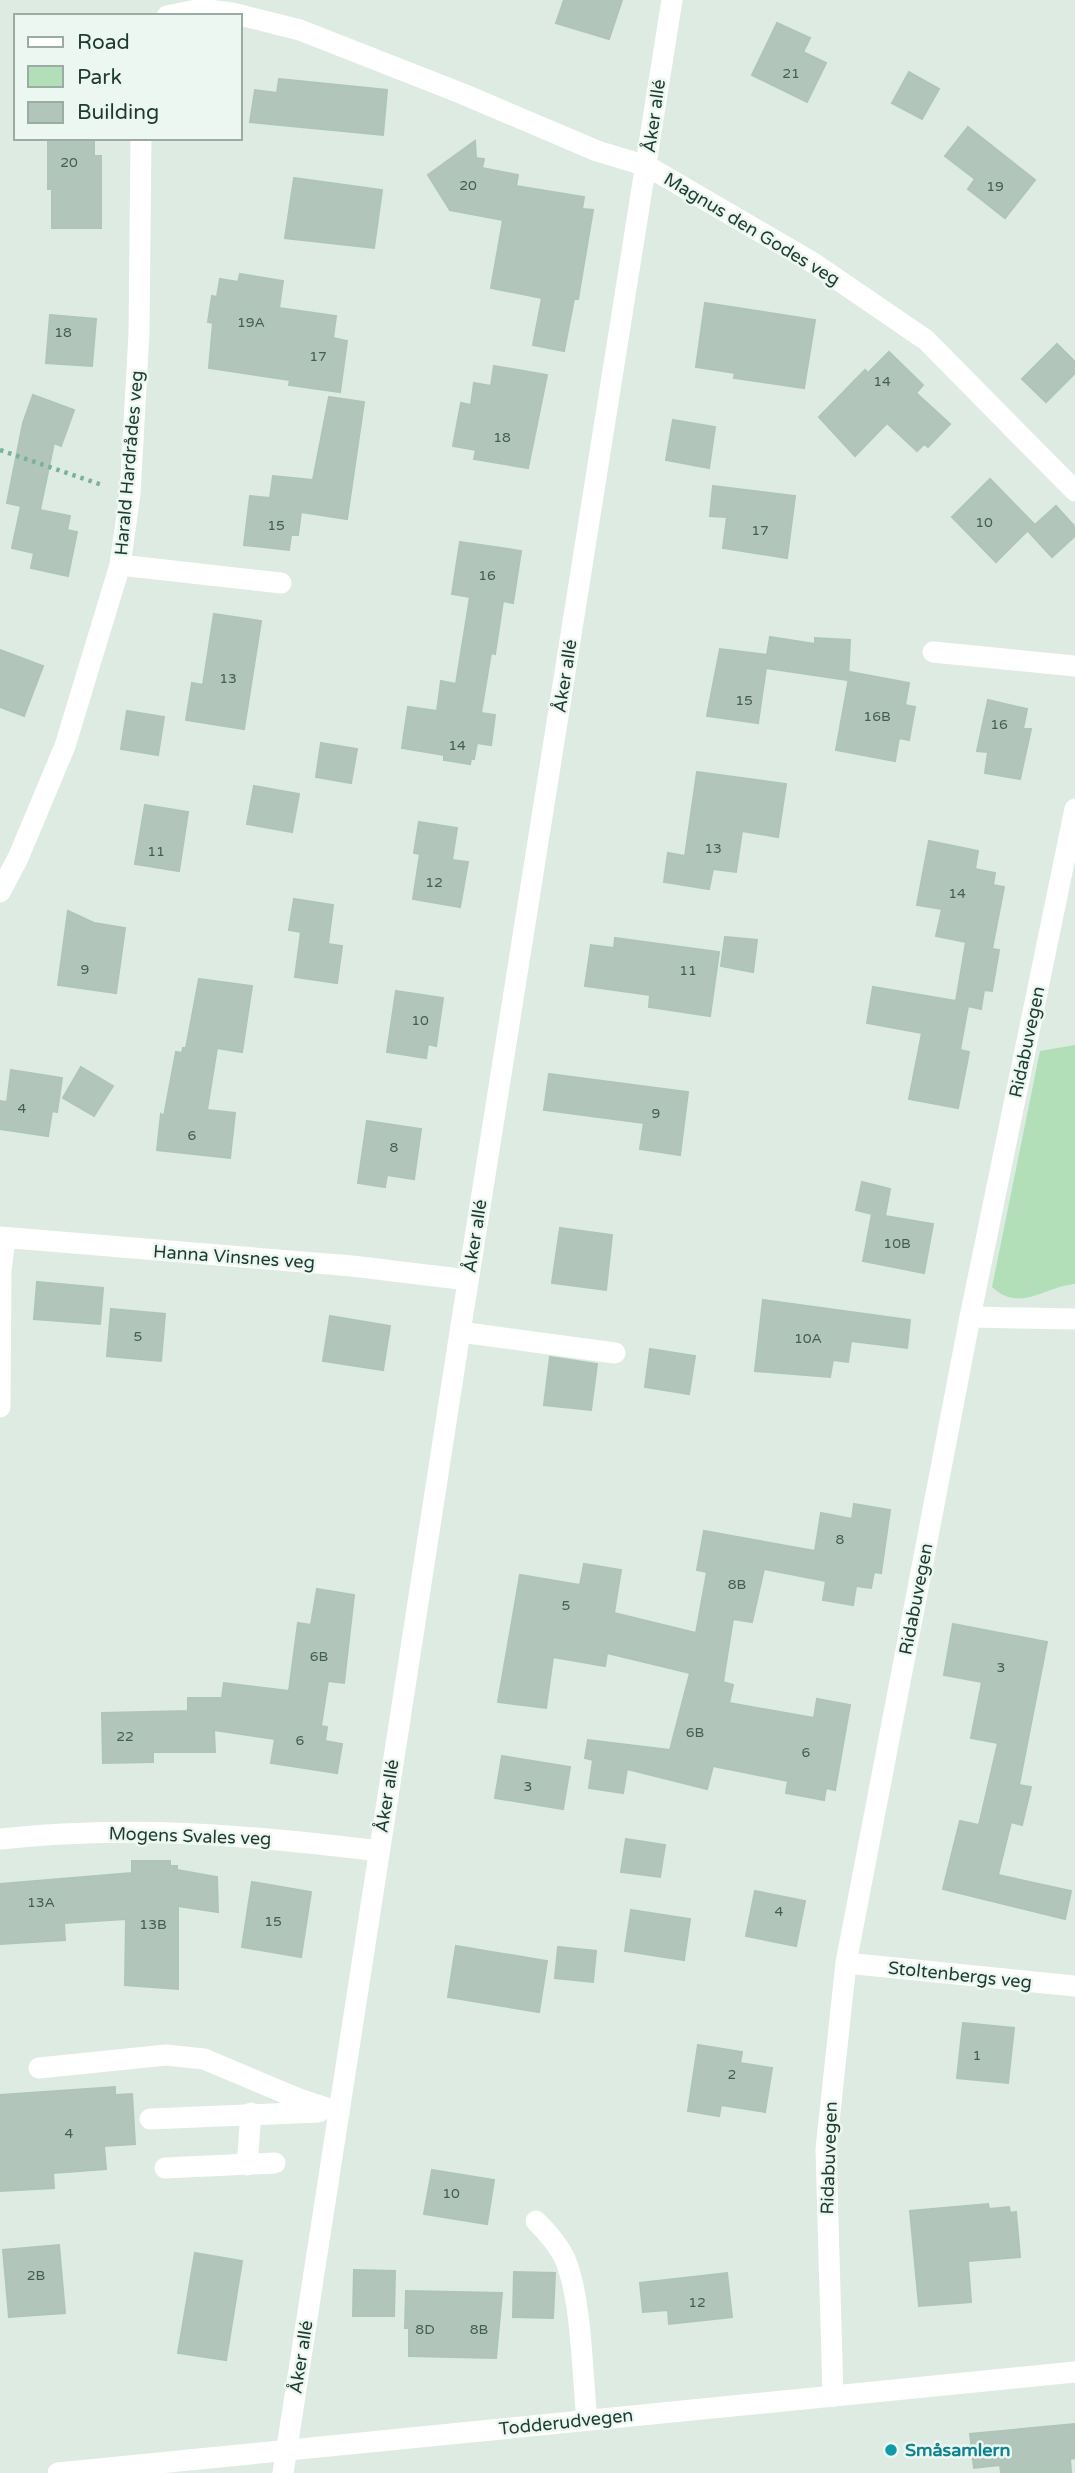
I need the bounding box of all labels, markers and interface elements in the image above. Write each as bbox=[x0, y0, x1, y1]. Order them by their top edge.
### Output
legend bbox=[14, 14, 242, 140]
text: Road bbox=[77, 30, 130, 55]
text: Park bbox=[77, 65, 122, 90]
house number: 21 bbox=[782, 65, 800, 82]
street label: Åker allé bbox=[638, 78, 670, 154]
text: Building bbox=[77, 100, 159, 125]
house number: 20 bbox=[60, 154, 78, 171]
street label: Magnus den Godes veg bbox=[660, 168, 844, 290]
house number: 20 bbox=[459, 177, 477, 194]
house number: 19 bbox=[986, 178, 1004, 195]
house number: 19A bbox=[237, 314, 265, 331]
house number: 18 bbox=[54, 324, 72, 341]
house number: 17 bbox=[309, 348, 327, 365]
street label: Harald Hardrådes veg bbox=[110, 370, 148, 556]
house number: 14 bbox=[873, 373, 891, 390]
house number: 18 bbox=[493, 429, 511, 446]
house number: 10 bbox=[975, 514, 993, 531]
house number: 15 bbox=[267, 517, 285, 534]
house number: 17 bbox=[751, 522, 769, 539]
house number: 16 bbox=[478, 567, 496, 584]
street label: Åker allé bbox=[548, 638, 582, 714]
house number: 13 bbox=[219, 670, 237, 687]
house number: 15 bbox=[735, 692, 753, 709]
house number: 16B bbox=[863, 708, 891, 725]
house number: 16 bbox=[990, 716, 1008, 733]
house number: 14 bbox=[448, 737, 466, 754]
house number: 13 bbox=[704, 840, 722, 857]
house number: 11 bbox=[147, 843, 165, 860]
house number: 12 bbox=[425, 874, 443, 891]
house number: 14 bbox=[948, 885, 966, 902]
house number: 9 bbox=[81, 961, 89, 978]
house number: 11 bbox=[679, 962, 697, 979]
street label: Ridabuvegen bbox=[1004, 984, 1050, 1100]
house number: 10 bbox=[411, 1012, 429, 1029]
house number: 4 bbox=[18, 1100, 27, 1117]
house number: 9 bbox=[652, 1105, 660, 1122]
house number: 6 bbox=[188, 1127, 197, 1144]
house number: 8 bbox=[390, 1139, 399, 1156]
street label: Åker allé bbox=[458, 1198, 492, 1274]
house number: 10B bbox=[883, 1235, 911, 1252]
street label: Hanna Vinsnes veg bbox=[152, 1240, 316, 1274]
house number: 5 bbox=[134, 1328, 142, 1345]
house number: 10A bbox=[794, 1330, 822, 1347]
house number: 8 bbox=[836, 1531, 845, 1548]
street label: Ridabuvegen bbox=[894, 1541, 938, 1657]
house number: 8B bbox=[728, 1576, 746, 1593]
house number: 5 bbox=[562, 1597, 570, 1614]
house number: 6B bbox=[310, 1648, 328, 1665]
house number: 3 bbox=[997, 1659, 1005, 1676]
house number: 6B bbox=[686, 1724, 704, 1741]
house number: 22 bbox=[116, 1728, 134, 1745]
house number: 6 bbox=[296, 1732, 305, 1749]
house number: 6 bbox=[802, 1744, 811, 1761]
street label: Åker allé bbox=[370, 1758, 404, 1834]
house number: 3 bbox=[524, 1778, 532, 1795]
street label: Mogens Svales veg bbox=[108, 1822, 272, 1850]
house number: 13A bbox=[27, 1894, 55, 1911]
house number: 4 bbox=[775, 1903, 784, 1920]
house number: 15 bbox=[264, 1913, 282, 1930]
house number: 13B bbox=[139, 1916, 167, 1933]
street label: Stoltenbergs veg bbox=[887, 1957, 1033, 1993]
house number: 1 bbox=[973, 2047, 981, 2064]
house number: 2 bbox=[728, 2066, 736, 2083]
street label: Ridabuvegen bbox=[816, 2101, 842, 2215]
house number: 4 bbox=[65, 2125, 74, 2142]
house number: 10 bbox=[442, 2185, 460, 2202]
house number: 2B bbox=[27, 2267, 45, 2284]
house number: 12 bbox=[688, 2294, 706, 2311]
street label: Åker allé bbox=[284, 2319, 318, 2395]
house number: 8D bbox=[415, 2321, 435, 2338]
house number: 8B bbox=[470, 2321, 488, 2338]
street label: Todderudvegen bbox=[498, 2404, 634, 2440]
place label: Småsamlern bbox=[905, 2439, 1010, 2461]
marker: Småsamlern bbox=[883, 2442, 899, 2458]

